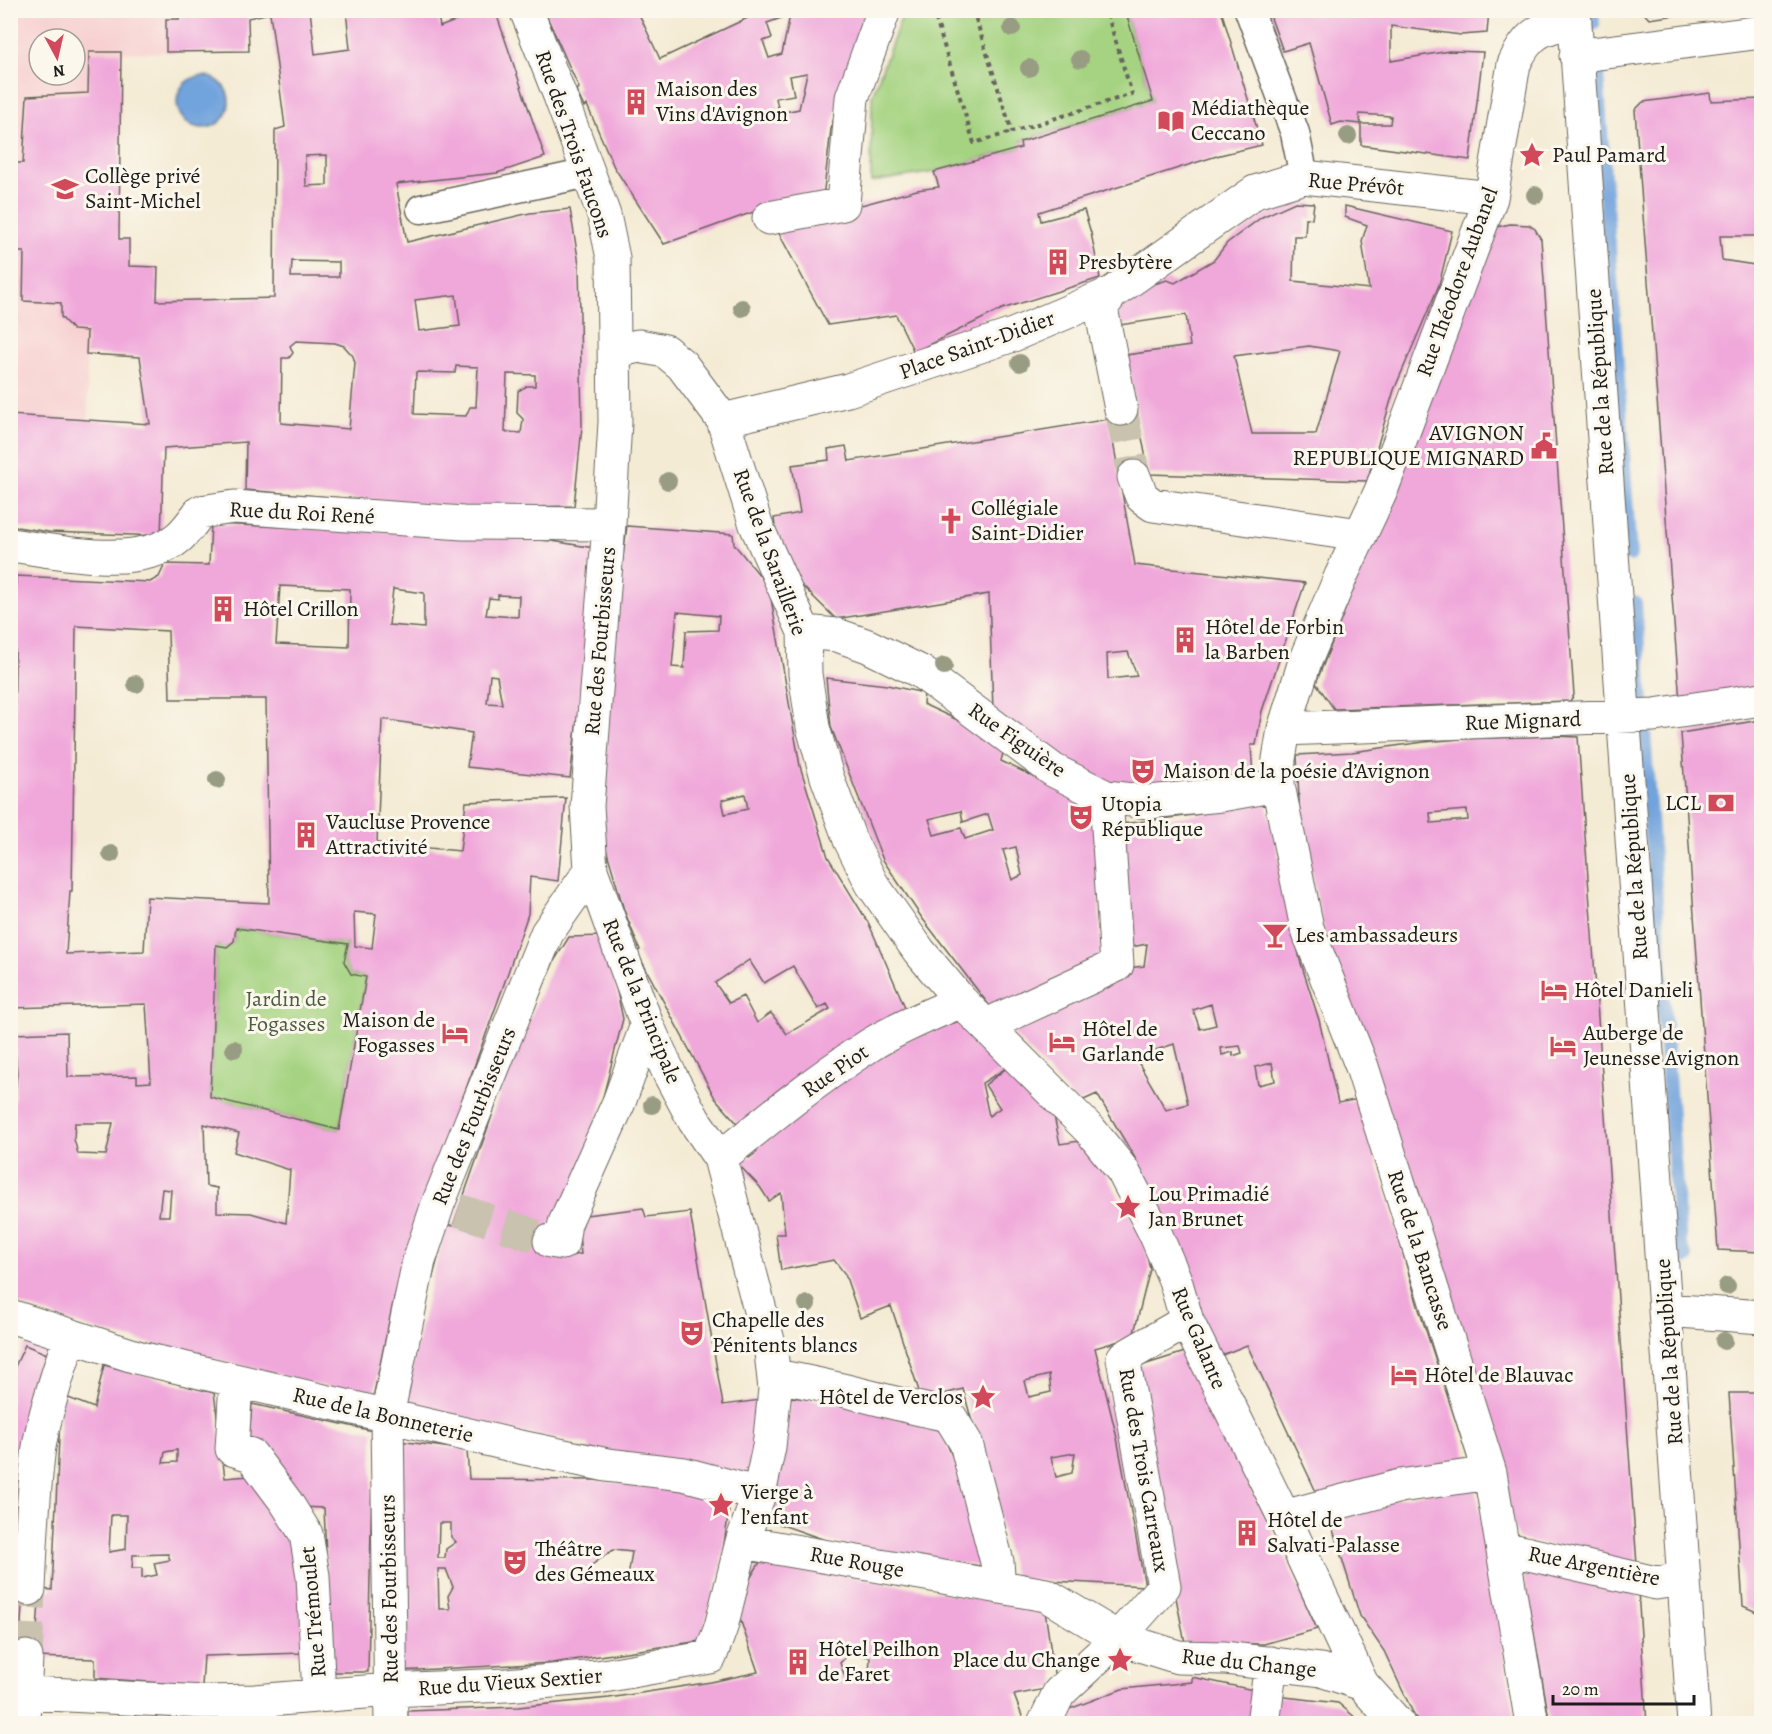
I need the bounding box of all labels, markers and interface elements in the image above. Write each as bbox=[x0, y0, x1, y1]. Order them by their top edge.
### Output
north arrow bbox=[27, 27, 87, 87]
street label: Rue des Trois Faucons bbox=[528, 46, 620, 242]
text: N bbox=[51, 59, 66, 83]
place label: Maison des Vins d'Avignon bbox=[655, 74, 788, 129]
building icon: Maison des Vins d'Avignon bbox=[621, 87, 651, 117]
place label: Médiathèque Ceccano bbox=[1191, 93, 1309, 148]
library icon: Médiathèque Ceccano bbox=[1156, 106, 1186, 136]
place icon: Paul Pamard bbox=[1517, 140, 1547, 170]
place label: Paul Pamard bbox=[1552, 140, 1666, 170]
place label: Collège privé Saint-Michel bbox=[85, 161, 201, 216]
street label: Rue Prévôt bbox=[1307, 165, 1405, 203]
school or university icon: Collège privé Saint-Michel bbox=[50, 174, 80, 204]
street label: Rue Théodore Aubanel bbox=[1409, 183, 1505, 381]
building icon: Presbytère bbox=[1043, 247, 1073, 277]
place label: Presbytère bbox=[1078, 247, 1173, 277]
street label: Rue de la République bbox=[1579, 288, 1621, 476]
street label: Place Saint-Didier bbox=[895, 303, 1059, 387]
place label: AVIGNON REPUBLIQUE MIGNARD bbox=[1292, 418, 1524, 473]
public building icon: AVIGNON REPUBLIQUE MIGNARD bbox=[1529, 431, 1559, 461]
street label: Rue de la Saraillerie bbox=[726, 464, 814, 640]
place label: Collégiale Saint-Didier bbox=[971, 493, 1084, 548]
street label: Rue du Roi René bbox=[228, 494, 376, 532]
church icon: Collégiale Saint-Didier bbox=[936, 506, 966, 536]
street label: Rue des Fourbisseurs bbox=[577, 545, 623, 737]
building icon: Hôtel Crillon bbox=[208, 594, 238, 624]
place label: Hôtel Crillon bbox=[243, 594, 359, 624]
place label: Hôtel de Forbin la Barben bbox=[1205, 612, 1344, 667]
building icon: Hôtel de Forbin la Barben bbox=[1170, 625, 1200, 655]
street label: Rue Figuière bbox=[962, 695, 1072, 785]
street label: Rue Mignard bbox=[1464, 704, 1582, 738]
theatre icon: Maison de la poésie d’Avignon bbox=[1128, 756, 1158, 786]
place label: Maison de la poésie d’Avignon bbox=[1163, 756, 1430, 786]
street label: Rue de la République bbox=[1613, 773, 1655, 961]
place label: LCL bbox=[1665, 788, 1702, 818]
bank icon: LCL bbox=[1706, 788, 1736, 818]
place label: Utopia République bbox=[1101, 789, 1203, 844]
theatre icon: Utopia République bbox=[1066, 802, 1096, 832]
place label: Vaucluse Provence Attractivité bbox=[325, 807, 490, 862]
building icon: Vaucluse Provence Attractivité bbox=[291, 820, 321, 850]
street label: Rue de la Principale bbox=[595, 914, 689, 1088]
bar icon: Les ambassadeurs bbox=[1260, 920, 1290, 950]
place label: Les ambassadeurs bbox=[1295, 920, 1458, 950]
hotel icon: Hôtel Danieli bbox=[1539, 975, 1569, 1005]
place label: Hôtel Danieli bbox=[1574, 975, 1693, 1005]
park label: Jardin de Fogasses bbox=[245, 984, 327, 1039]
place label: Maison de Fogasses bbox=[342, 1005, 435, 1060]
place label: Hôtel de Garlande bbox=[1082, 1014, 1164, 1069]
hotel icon: Maison de Fogasses bbox=[440, 1018, 470, 1048]
place label: Auberge de Jeunesse Avignon bbox=[1582, 1018, 1739, 1073]
street label: Rue des Fourbisseurs bbox=[425, 1023, 523, 1209]
hotel icon: Hôtel de Garlande bbox=[1047, 1027, 1077, 1057]
hotel icon: Auberge de Jeunesse Avignon bbox=[1548, 1031, 1578, 1061]
street label: Rue Piot bbox=[796, 1037, 874, 1105]
street label: Rue de la Bancasse bbox=[1380, 1166, 1460, 1334]
place label: Lou Primadié Jan Brunet bbox=[1148, 1179, 1269, 1234]
place icon: Lou Primadié Jan Brunet bbox=[1113, 1192, 1143, 1222]
street label: Rue de la République bbox=[1648, 1258, 1690, 1446]
street label: Rue Galante bbox=[1164, 1282, 1234, 1394]
place label: Chapelle des Pénitents blancs bbox=[712, 1305, 858, 1360]
theatre icon: Chapelle des Pénitents blancs bbox=[677, 1318, 707, 1348]
hotel icon: Hôtel de Blauvac bbox=[1389, 1360, 1419, 1390]
place label: Hôtel de Blauvac bbox=[1424, 1360, 1574, 1390]
street label: Rue des Trois Carreaux bbox=[1111, 1366, 1177, 1575]
street label: Rue de la Bonneterie bbox=[290, 1380, 476, 1450]
place label: Hôtel de Verclos bbox=[819, 1382, 963, 1412]
place icon: Hôtel de Verclos bbox=[968, 1382, 998, 1412]
place label: Vierge à l’enfant bbox=[740, 1477, 814, 1532]
place icon: Vierge à l’enfant bbox=[706, 1490, 736, 1520]
street label: Rue des Fourbisseurs bbox=[372, 1494, 406, 1684]
place label: Hôtel de Salvati-Palasse bbox=[1267, 1505, 1400, 1560]
building icon: Hôtel de Salvati-Palasse bbox=[1232, 1518, 1262, 1548]
place label: Théâtre des Gémeaux bbox=[535, 1534, 655, 1589]
street label: Rue Argentière bbox=[1525, 1538, 1663, 1594]
street label: Rue Rouge bbox=[807, 1539, 907, 1585]
street label: Rue Trémoulet bbox=[292, 1545, 334, 1679]
theatre icon: Théâtre des Gémeaux bbox=[500, 1547, 530, 1577]
place label: Hôtel Peilhon de Faret bbox=[818, 1634, 939, 1689]
street label: Rue du Change bbox=[1180, 1641, 1318, 1685]
place label: Place du Change bbox=[952, 1645, 1100, 1675]
place icon: Place du Change bbox=[1105, 1645, 1135, 1675]
building icon: Hôtel Peilhon de Faret bbox=[783, 1647, 813, 1677]
street label: Rue du Vieux Sextier bbox=[417, 1661, 603, 1703]
scale bar bbox=[1553, 1668, 1694, 1706]
text: 20 m bbox=[1562, 1677, 1599, 1701]

